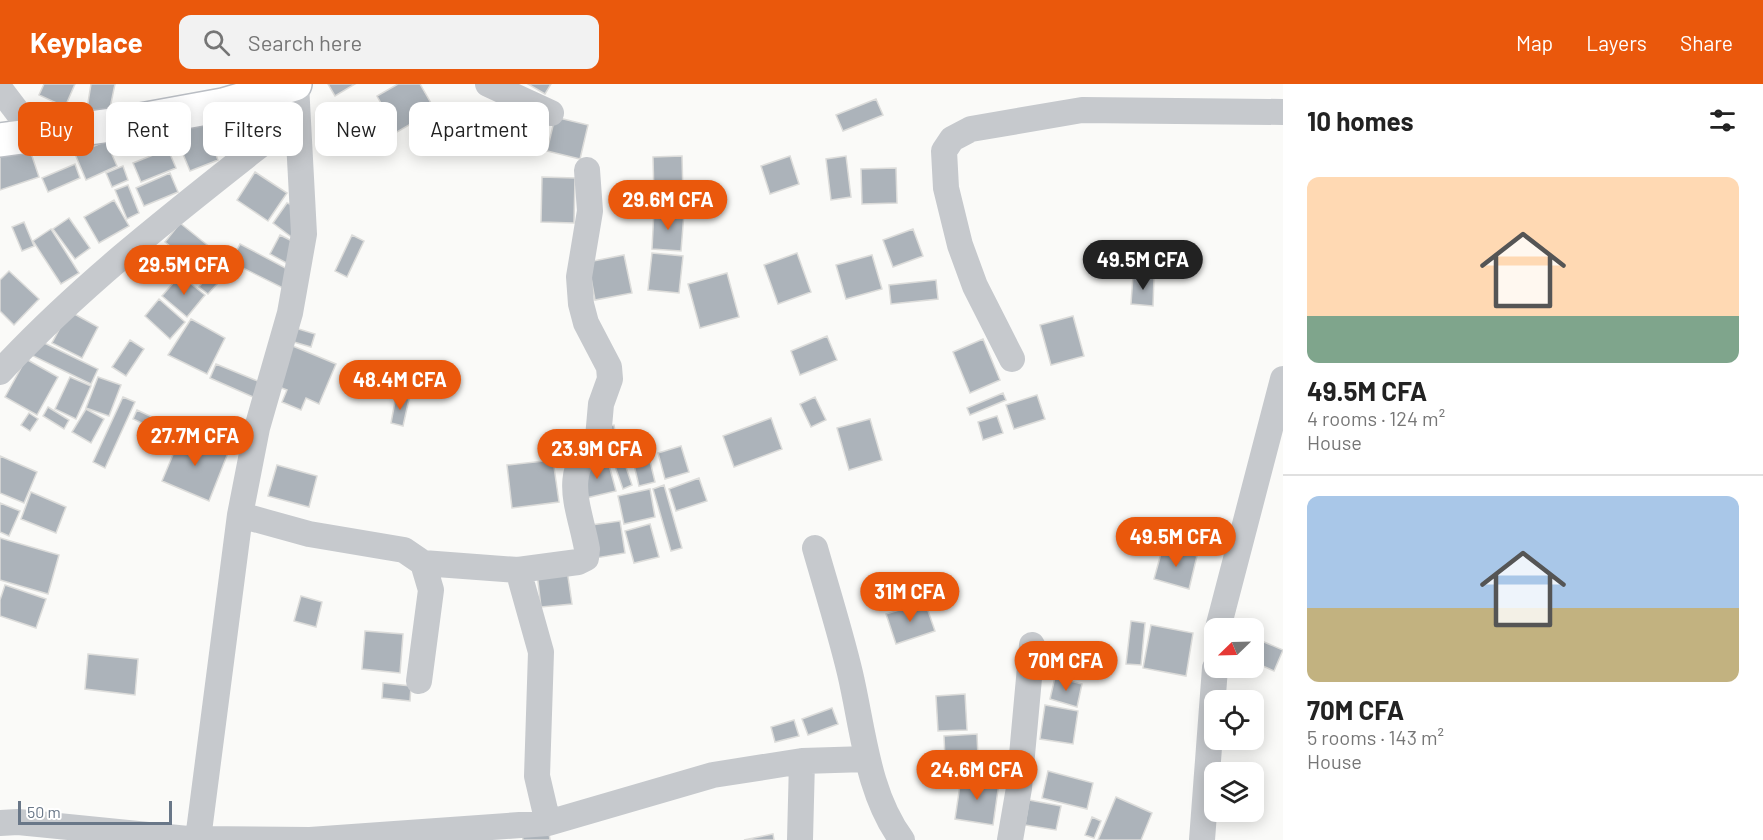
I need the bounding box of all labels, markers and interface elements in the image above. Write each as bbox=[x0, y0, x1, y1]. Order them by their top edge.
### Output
search box bbox=[179, 15, 599, 69]
text: Keyplace bbox=[30, 25, 143, 59]
icon: search bbox=[200, 26, 233, 59]
text: Search here bbox=[248, 29, 362, 55]
text: Map bbox=[1516, 30, 1553, 55]
text: Layers bbox=[1586, 30, 1647, 55]
text: Share bbox=[1680, 30, 1733, 55]
chip: Buy bbox=[18, 102, 94, 156]
chip: Rent bbox=[106, 102, 191, 156]
chip: Filters bbox=[203, 102, 303, 156]
chip: New bbox=[315, 102, 397, 156]
chip: Apartment bbox=[409, 102, 549, 156]
icon: filters bbox=[1706, 104, 1739, 137]
text: 10 homes bbox=[1307, 105, 1414, 136]
pin: 29.6M CFA bbox=[599, 180, 737, 231]
text: 29.6M CFA bbox=[622, 187, 714, 211]
icon: home bbox=[1469, 216, 1577, 324]
pin: 49.5M CFA bbox=[1074, 240, 1212, 291]
pin: 29.5M CFA bbox=[115, 245, 253, 296]
text: 49.5M CFA bbox=[1097, 247, 1189, 271]
text: 29.5M CFA bbox=[138, 252, 230, 276]
pin: 48.4M CFA bbox=[331, 360, 469, 411]
text: 48.4M CFA bbox=[353, 367, 447, 391]
text: 49.5M CFA bbox=[1307, 375, 1427, 406]
text: 4 rooms · 124 m² bbox=[1307, 406, 1445, 430]
pin: 27.7M CFA bbox=[126, 416, 264, 467]
text: 27.7M CFA bbox=[151, 423, 239, 447]
pin: 23.9M CFA bbox=[528, 429, 666, 480]
text: House bbox=[1307, 430, 1362, 454]
text: 23.9M CFA bbox=[551, 436, 643, 460]
pin: 49.5M CFA bbox=[1107, 517, 1245, 568]
text: 49.5M CFA bbox=[1130, 524, 1222, 548]
icon: home bbox=[1469, 535, 1577, 643]
pin: 31M CFA bbox=[855, 572, 965, 623]
text: 31M CFA bbox=[874, 579, 946, 603]
north arrow bbox=[1204, 618, 1264, 678]
map controls bbox=[1204, 618, 1264, 822]
pin: 70M CFA bbox=[1011, 641, 1121, 692]
text: 70M CFA bbox=[1029, 648, 1103, 672]
button: locate bbox=[1204, 690, 1264, 750]
text: 70M CFA bbox=[1307, 694, 1404, 725]
text: 5 rooms · 143 m² bbox=[1307, 725, 1444, 749]
text: House bbox=[1307, 749, 1362, 773]
pin: 24.6M CFA bbox=[908, 750, 1046, 801]
text: 24.6M CFA bbox=[931, 757, 1023, 781]
button: layers bbox=[1204, 762, 1264, 822]
scale bar bbox=[18, 798, 172, 826]
text: 50 m bbox=[27, 802, 61, 821]

